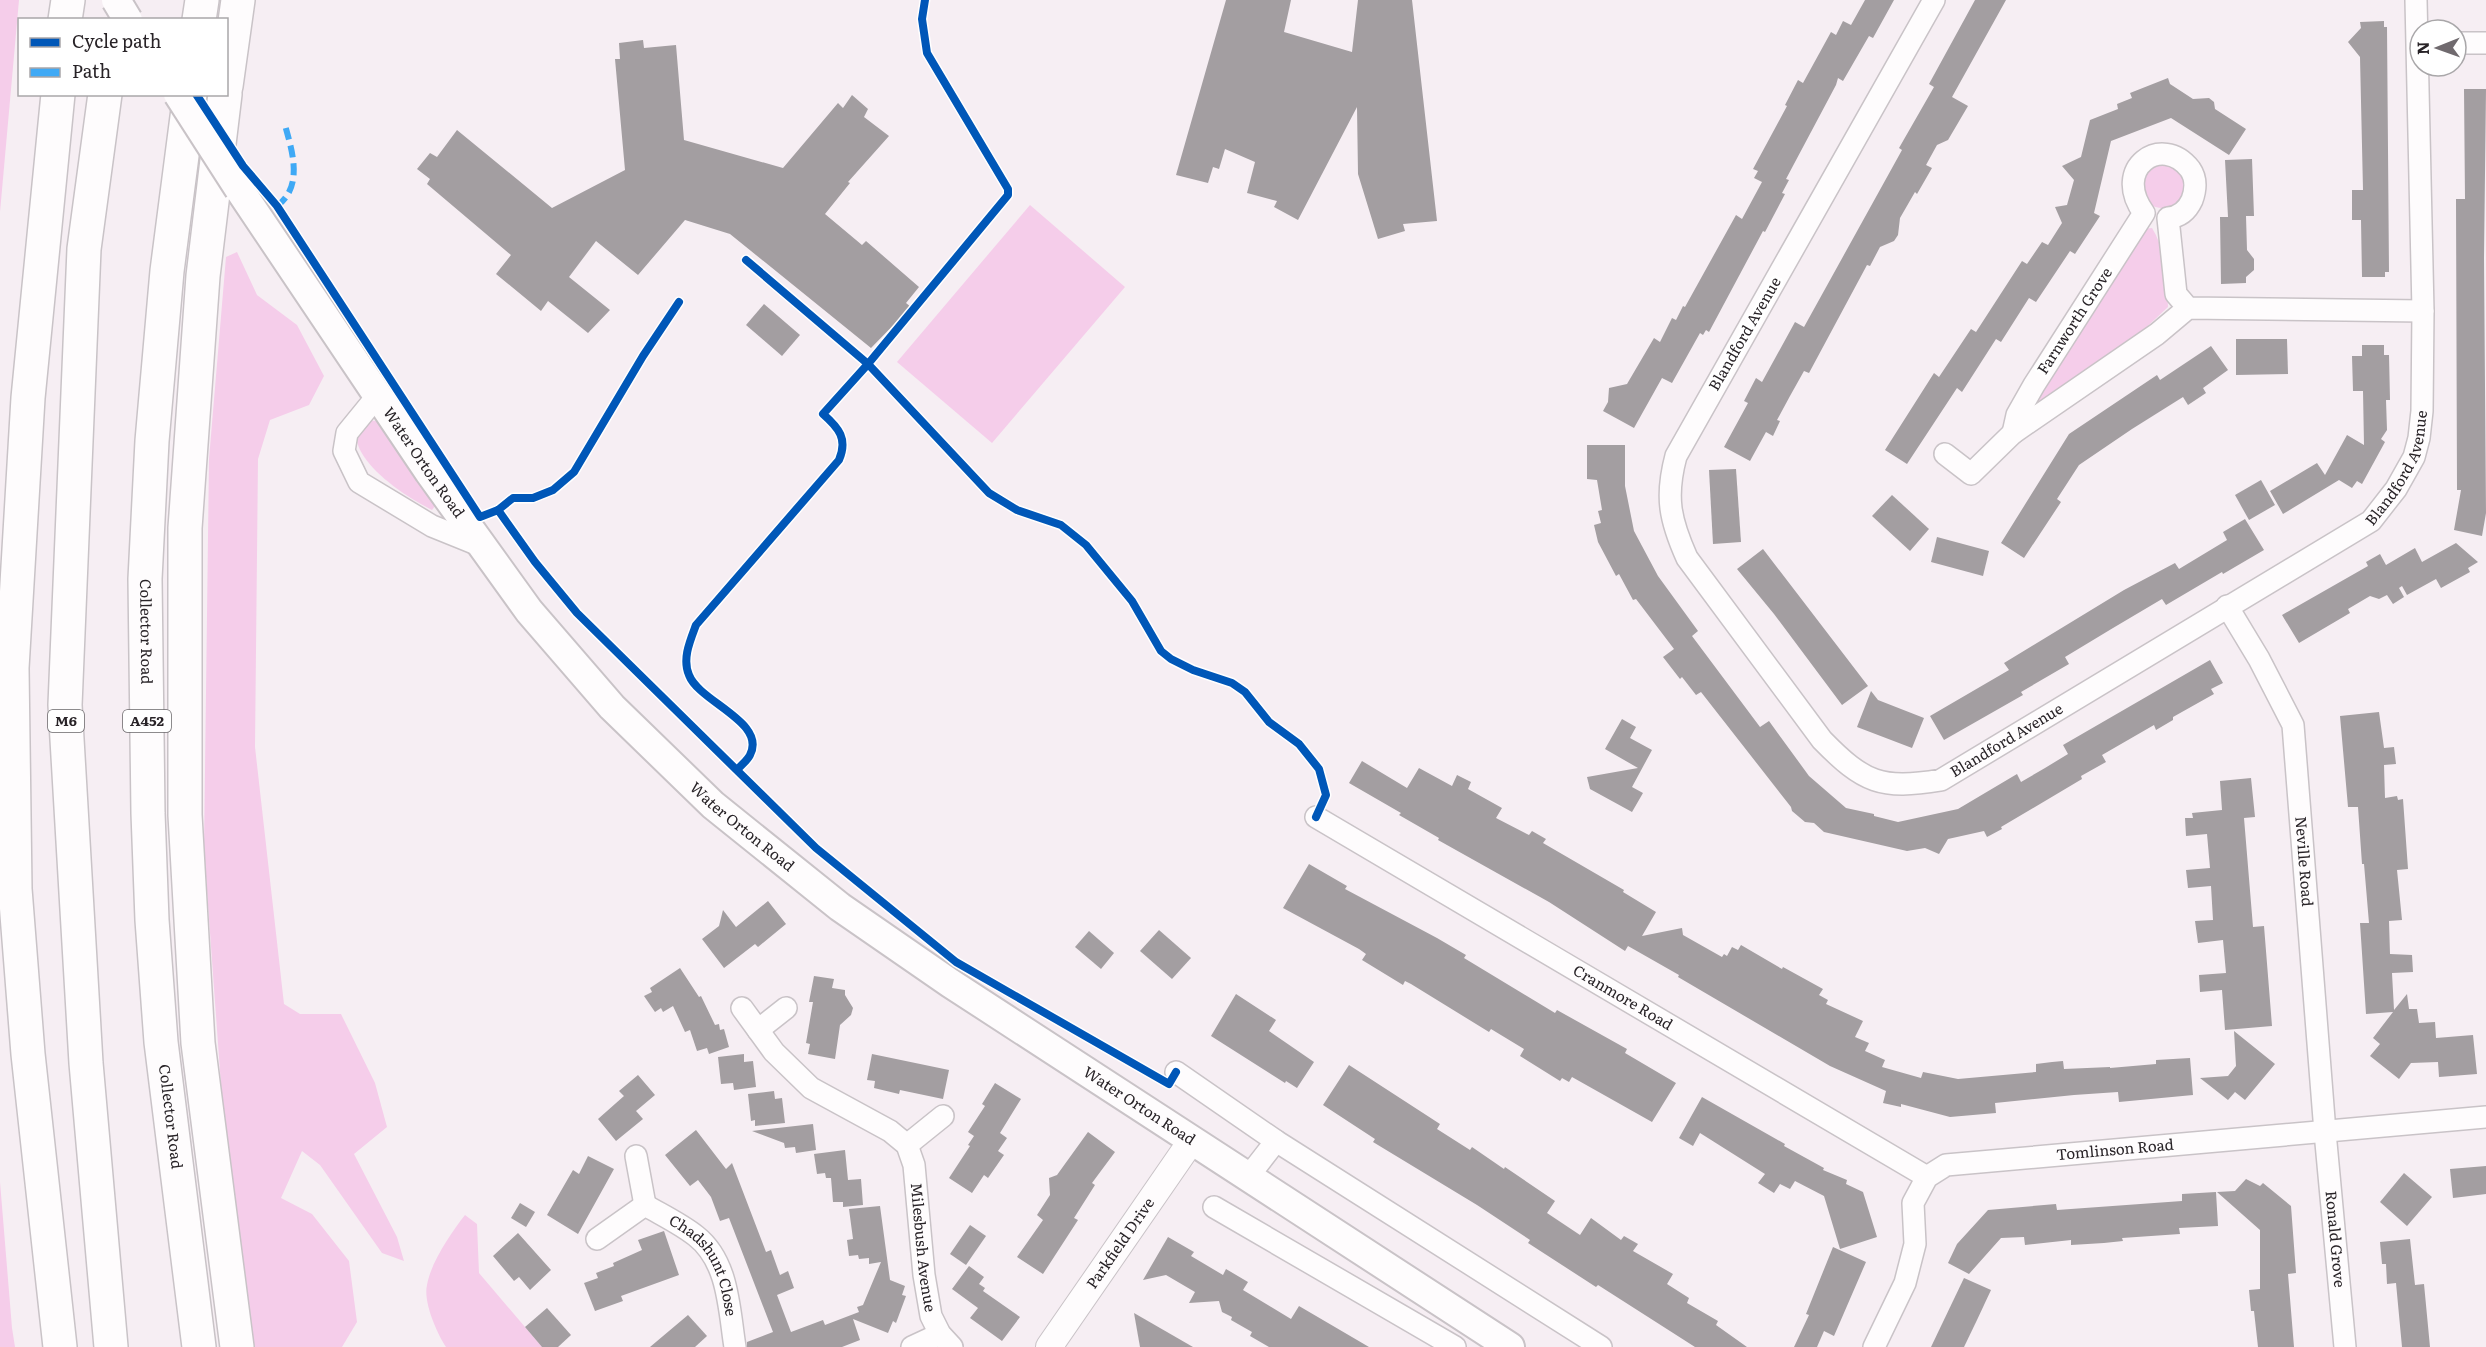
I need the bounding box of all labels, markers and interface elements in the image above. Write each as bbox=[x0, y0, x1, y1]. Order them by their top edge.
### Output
legend bbox=[18, 18, 228, 96]
north arrow bbox=[2408, 18, 2468, 78]
text: Cycle path bbox=[72, 27, 161, 54]
text: N bbox=[2410, 41, 2434, 55]
text: Path bbox=[72, 57, 111, 84]
street label: Farnworth Grove bbox=[2030, 262, 2117, 378]
street label: Blandford Avenue bbox=[1702, 272, 1786, 394]
street label: Water Orton Road bbox=[378, 402, 471, 522]
street label: Blandford Avenue bbox=[2359, 409, 2432, 530]
street label: Collector Road bbox=[135, 579, 159, 685]
street label: Blandford Avenue bbox=[1945, 696, 2067, 782]
road number: M6 bbox=[48, 710, 84, 732]
road number: A452 bbox=[123, 710, 171, 732]
street label: Water Orton Road bbox=[685, 776, 800, 876]
street label: Neville Road bbox=[2290, 815, 2320, 907]
street label: Cranmore Road bbox=[1569, 958, 1678, 1035]
street label: Water Orton Road bbox=[1079, 1060, 1201, 1150]
street label: Collector Road bbox=[154, 1063, 190, 1170]
street label: Tomlinson Road bbox=[2055, 1132, 2174, 1165]
street label: Milesbush Avenue bbox=[906, 1182, 943, 1314]
street label: Ronald Grove bbox=[2321, 1189, 2352, 1289]
street label: Parkfield Drive bbox=[1080, 1192, 1159, 1293]
street label: Chadshunt Close bbox=[665, 1208, 744, 1318]

